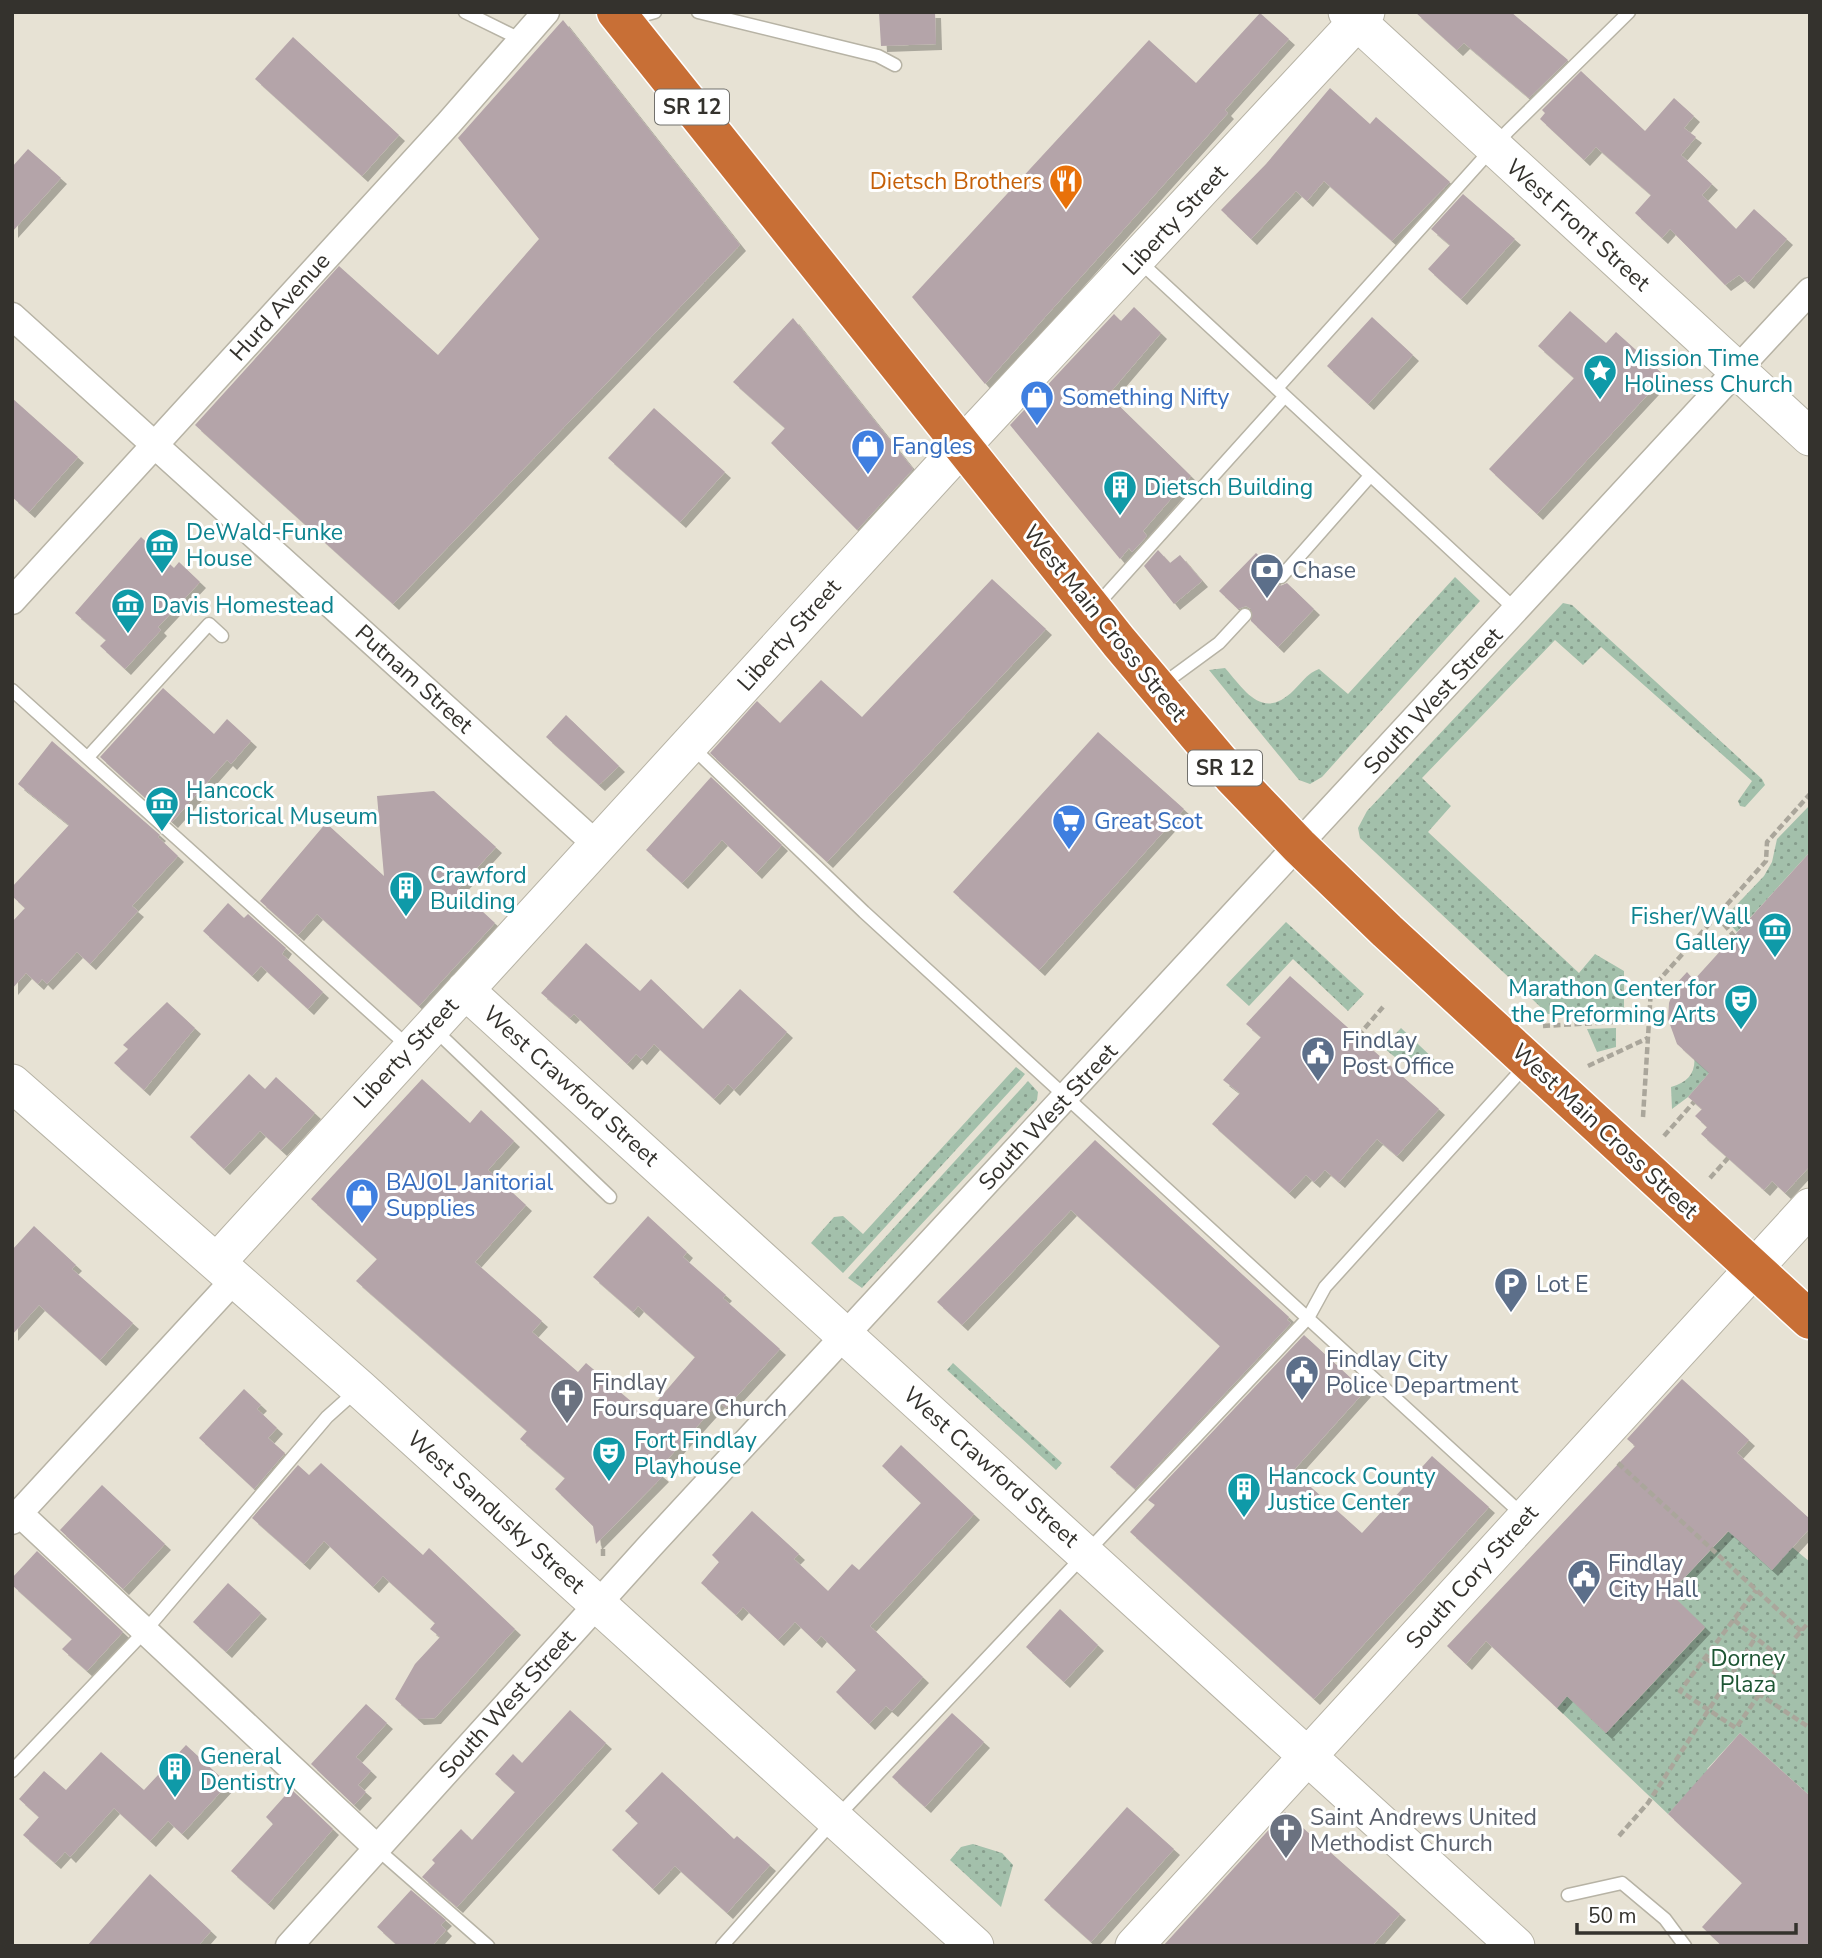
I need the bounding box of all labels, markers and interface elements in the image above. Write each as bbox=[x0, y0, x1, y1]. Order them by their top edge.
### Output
road number: SR 12 bbox=[655, 90, 729, 124]
street label: West Front Street bbox=[1499, 152, 1657, 299]
street label: Liberty Street bbox=[1116, 157, 1235, 282]
restaurant icon: Dietsch Brothers bbox=[1047, 162, 1085, 211]
place label: Dietsch Brothers bbox=[870, 166, 1042, 197]
street label: Hurd Avenue bbox=[223, 246, 337, 368]
place label: Mission Time Holiness Church bbox=[1624, 343, 1793, 400]
place icon: Mission Time Holiness Church bbox=[1581, 352, 1619, 401]
shop icon: Something Nifty bbox=[1018, 378, 1056, 427]
place label: Something Nifty bbox=[1062, 382, 1229, 413]
shop icon: Fangles bbox=[849, 427, 887, 476]
place label: Fangles bbox=[892, 431, 973, 462]
building icon: Dietsch Building bbox=[1101, 468, 1139, 517]
place label: Dietsch Building bbox=[1144, 472, 1313, 503]
place label: DeWald-Funke House bbox=[186, 517, 343, 574]
street label: West Main Cross Street bbox=[1016, 518, 1195, 728]
museum icon: DeWald-Funke House bbox=[143, 526, 181, 575]
bank icon: Chase bbox=[1248, 551, 1286, 600]
place label: Chase bbox=[1292, 555, 1356, 586]
street label: Liberty Street bbox=[730, 572, 848, 698]
museum icon: Davis Homestead bbox=[109, 586, 147, 635]
place label: Davis Homestead bbox=[152, 590, 334, 621]
street label: Putnam Street bbox=[348, 618, 480, 741]
street label: South West Street bbox=[1357, 620, 1510, 781]
road number: SR 12 bbox=[1188, 750, 1262, 786]
place label: Hancock Historical Museum bbox=[186, 775, 378, 832]
museum icon: Hancock Historical Museum bbox=[143, 784, 181, 833]
supermarket icon: Great Scot bbox=[1050, 802, 1088, 851]
place label: Great Scot bbox=[1094, 806, 1203, 837]
place label: Crawford Building bbox=[430, 860, 527, 917]
building icon: Crawford Building bbox=[387, 869, 425, 918]
place label: Fisher/Wall Gallery bbox=[1631, 901, 1750, 958]
museum icon: Fisher/Wall Gallery bbox=[1756, 910, 1794, 959]
place label: Marathon Center for the Preforming Arts bbox=[1508, 973, 1717, 1030]
theatre icon: Marathon Center for the Preforming Arts bbox=[1722, 982, 1760, 1031]
street label: Liberty Street bbox=[347, 990, 466, 1115]
street label: West Crawford Street bbox=[476, 999, 666, 1174]
place label: Findlay Post Office bbox=[1342, 1025, 1454, 1082]
public building icon: Findlay Post Office bbox=[1299, 1034, 1337, 1083]
street label: South West Street bbox=[972, 1036, 1125, 1197]
street label: West Main Cross Street bbox=[1505, 1036, 1706, 1226]
place label: BAJOL Janitorial Supplies bbox=[386, 1167, 554, 1224]
shop icon: BAJOL Janitorial Supplies bbox=[343, 1176, 381, 1225]
parking icon: Lot E bbox=[1492, 1265, 1530, 1314]
place label: Lot E bbox=[1536, 1269, 1588, 1300]
place label: Findlay City Police Department bbox=[1326, 1344, 1519, 1401]
public building icon: Findlay City Police Department bbox=[1283, 1353, 1321, 1402]
place label: Findlay Foursquare Church bbox=[592, 1367, 787, 1424]
church icon: Findlay Foursquare Church bbox=[548, 1376, 586, 1425]
street label: West Crawford Street bbox=[896, 1380, 1086, 1555]
street label: West Sandusky Street bbox=[400, 1424, 592, 1601]
place label: Fort Findlay Playhouse bbox=[634, 1425, 757, 1482]
theatre icon: Fort Findlay Playhouse bbox=[590, 1434, 628, 1483]
place label: Hancock County Justice Center bbox=[1267, 1461, 1436, 1518]
building icon: Hancock County Justice Center bbox=[1225, 1470, 1263, 1519]
street label: South Cory Street bbox=[1399, 1498, 1546, 1656]
place label: Findlay City Hall bbox=[1608, 1548, 1698, 1605]
public building icon: Findlay City Hall bbox=[1565, 1557, 1603, 1606]
street label: South West Street bbox=[432, 1622, 583, 1785]
park label: Dorney Plaza bbox=[1710, 1643, 1786, 1700]
place label: General Dentistry bbox=[200, 1741, 296, 1798]
building icon: General Dentistry bbox=[156, 1750, 194, 1799]
place label: Saint Andrews United Methodist Church bbox=[1310, 1802, 1537, 1859]
church icon: Saint Andrews United Methodist Church bbox=[1267, 1811, 1305, 1860]
scale bar bbox=[1577, 1892, 1796, 1936]
text: 50 m bbox=[1588, 1902, 1637, 1930]

